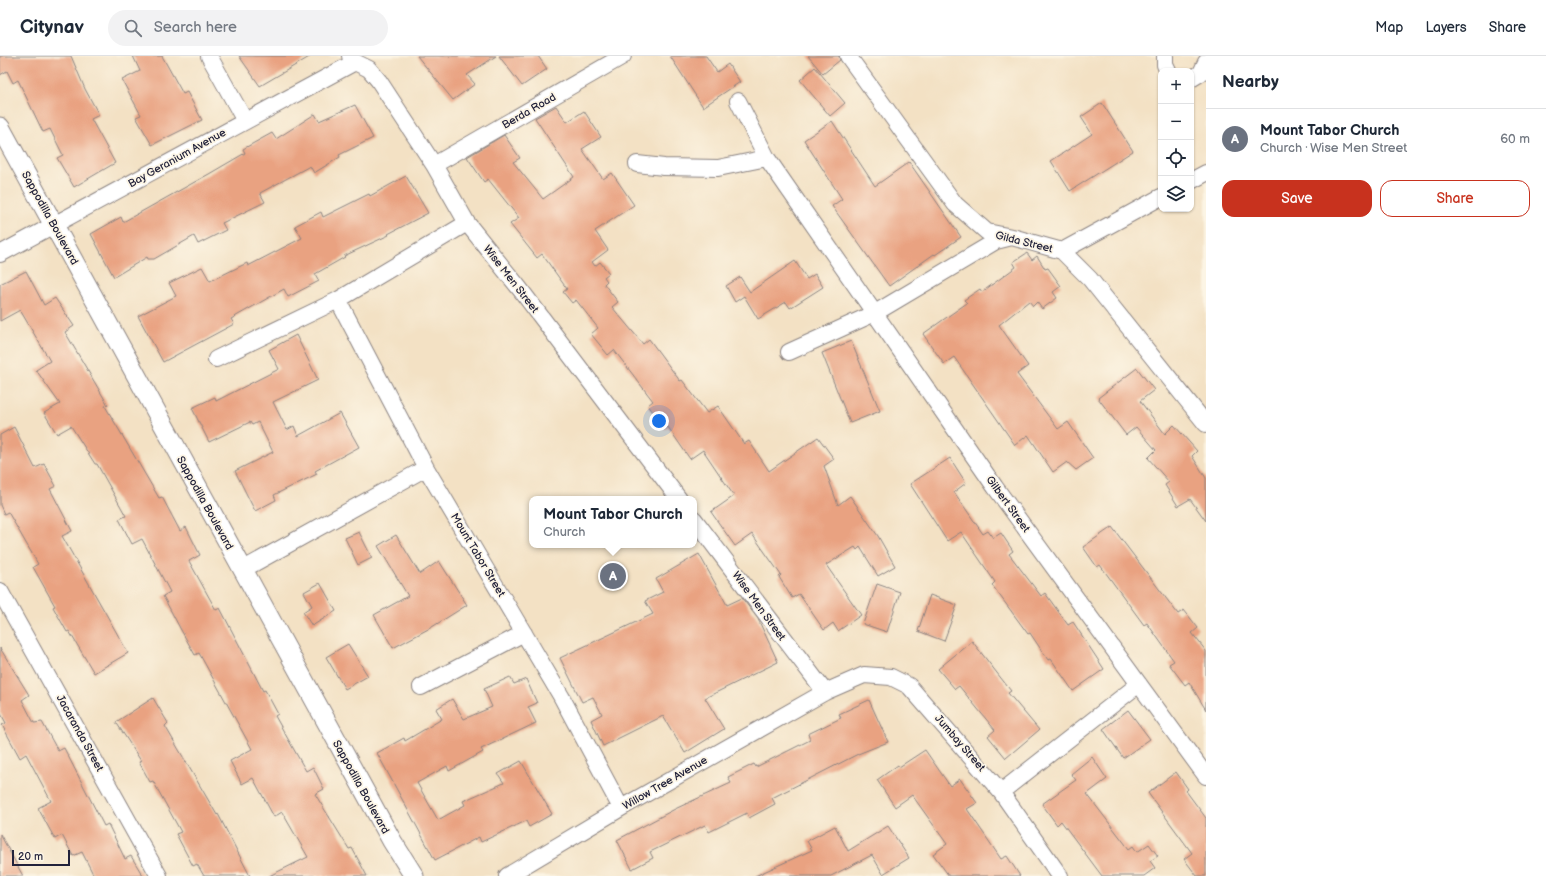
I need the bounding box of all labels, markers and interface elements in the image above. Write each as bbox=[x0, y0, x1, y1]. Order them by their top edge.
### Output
search box bbox=[108, 10, 388, 46]
text: Citynav bbox=[20, 16, 84, 39]
icon: search bbox=[122, 17, 144, 39]
text: Search here bbox=[154, 18, 237, 37]
text: Map bbox=[1375, 19, 1403, 36]
text: Layers bbox=[1425, 19, 1467, 36]
text: Share bbox=[1489, 19, 1526, 36]
map controls bbox=[1158, 68, 1194, 212]
button: + bbox=[1158, 68, 1194, 104]
text: Nearby bbox=[1222, 72, 1279, 92]
street label: Berda Road bbox=[500, 90, 558, 132]
button: − bbox=[1158, 104, 1194, 140]
text: Mount Tabor Church bbox=[1260, 121, 1399, 140]
street label: Bay Geranium Avenue bbox=[126, 126, 229, 190]
text: A bbox=[1231, 131, 1239, 147]
text: 60 m bbox=[1500, 131, 1530, 147]
button: locate bbox=[1158, 140, 1194, 176]
text: Church · Wise Men Street bbox=[1260, 140, 1407, 156]
street label: Sappodilla Boulevard bbox=[19, 169, 81, 267]
button: layers bbox=[1158, 176, 1194, 212]
button: Save bbox=[1222, 180, 1372, 217]
button: Share bbox=[1380, 180, 1530, 217]
street label: Gilda Street bbox=[994, 229, 1055, 256]
street label: Wise Men Street bbox=[481, 243, 542, 316]
your location bbox=[649, 411, 669, 431]
street label: Sappodilla Boulevard bbox=[174, 454, 236, 552]
street label: Gilbert Street bbox=[983, 473, 1033, 535]
popup bbox=[529, 496, 697, 548]
text: Mount Tabor Church bbox=[543, 505, 683, 524]
street label: Mount Tabor Street bbox=[448, 511, 508, 600]
text: Church bbox=[543, 524, 585, 540]
pin: A bbox=[600, 561, 626, 591]
street label: Wise Men Street bbox=[730, 569, 789, 644]
street label: Jacaranda Street bbox=[54, 692, 107, 774]
street label: Jumbay Street bbox=[932, 712, 988, 774]
street label: Sappodilla Boulevard bbox=[330, 738, 392, 836]
street label: Willow Tree Avenue bbox=[620, 753, 710, 813]
scale bar bbox=[12, 848, 70, 867]
text: 20 m bbox=[18, 850, 43, 863]

